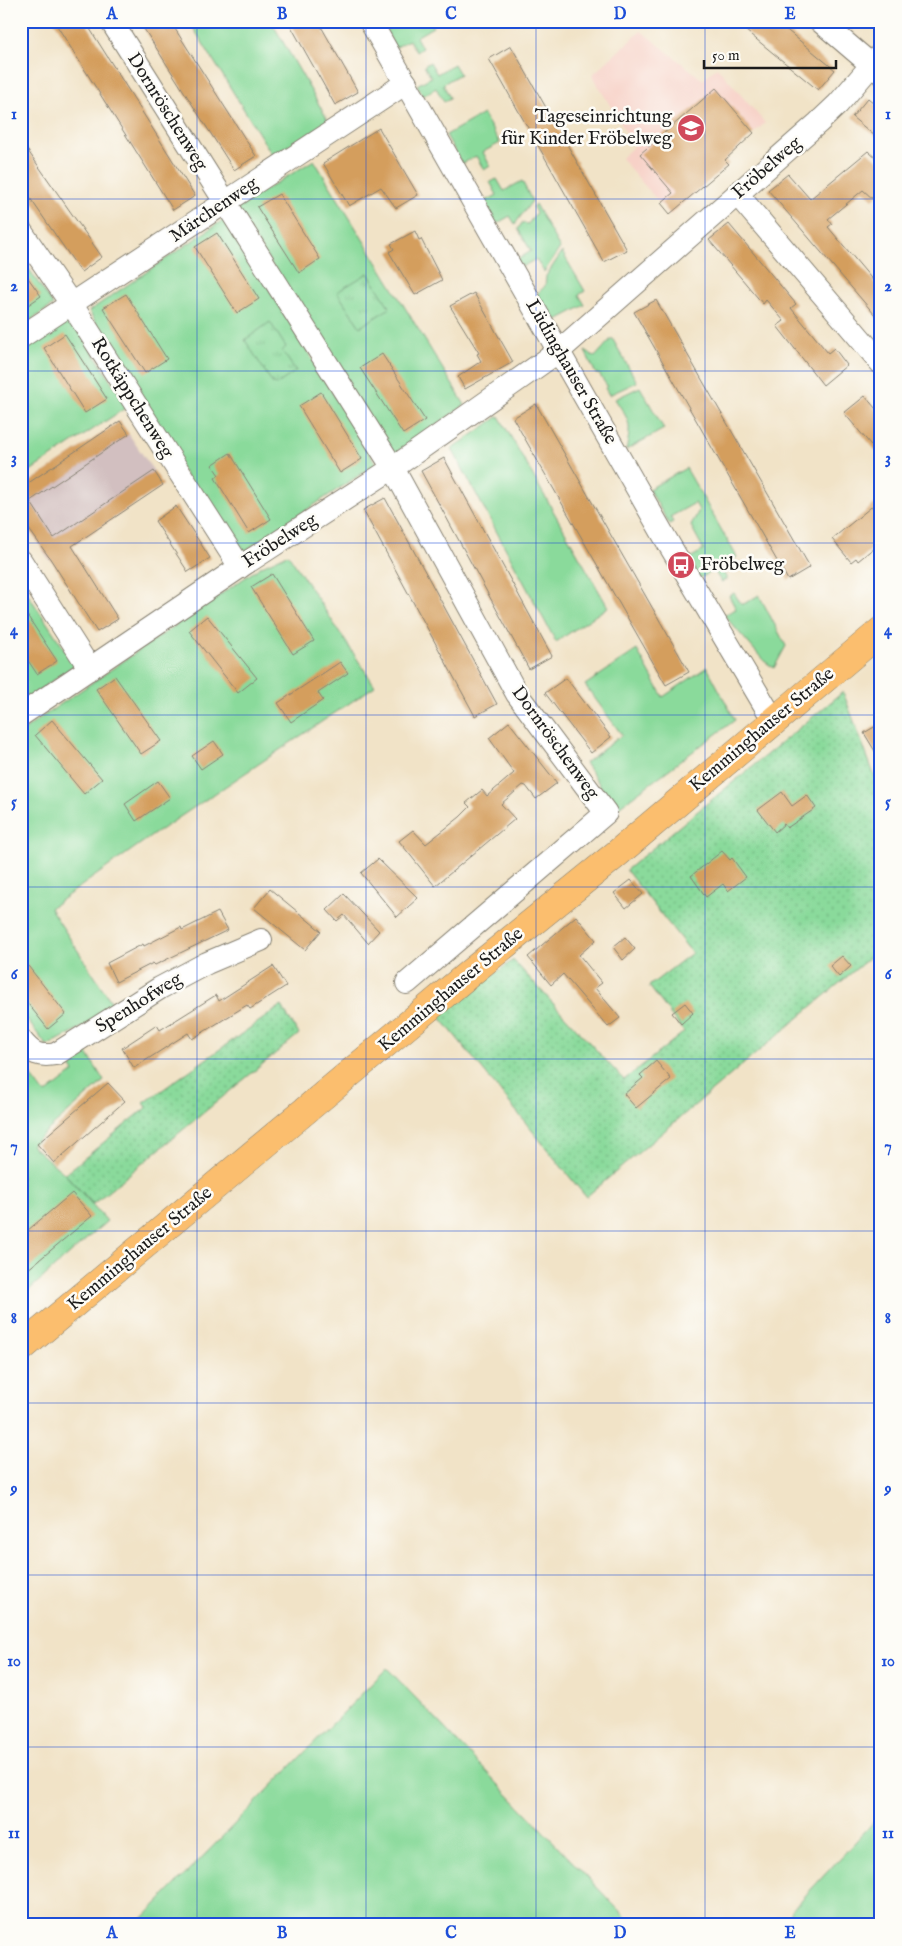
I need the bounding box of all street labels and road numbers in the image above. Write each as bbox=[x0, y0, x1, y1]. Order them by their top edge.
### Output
street label: Dornröschenweg bbox=[121, 49, 213, 176]
street label: Fröbelweg bbox=[727, 131, 807, 205]
street label: Märchenweg bbox=[165, 171, 263, 248]
street label: Lüdinghauser Straße bbox=[520, 295, 622, 449]
street label: Rotkäppchenweg bbox=[85, 333, 179, 464]
street label: Fröbelweg bbox=[238, 508, 322, 574]
street label: Kemminghauser Straße bbox=[685, 662, 840, 798]
street label: Dornröschenweg bbox=[506, 681, 605, 805]
street label: Kemminghauser Straße bbox=[374, 922, 529, 1058]
street label: Spenhofweg bbox=[91, 967, 187, 1039]
street label: Kemminghauser Straße bbox=[63, 1181, 218, 1317]

